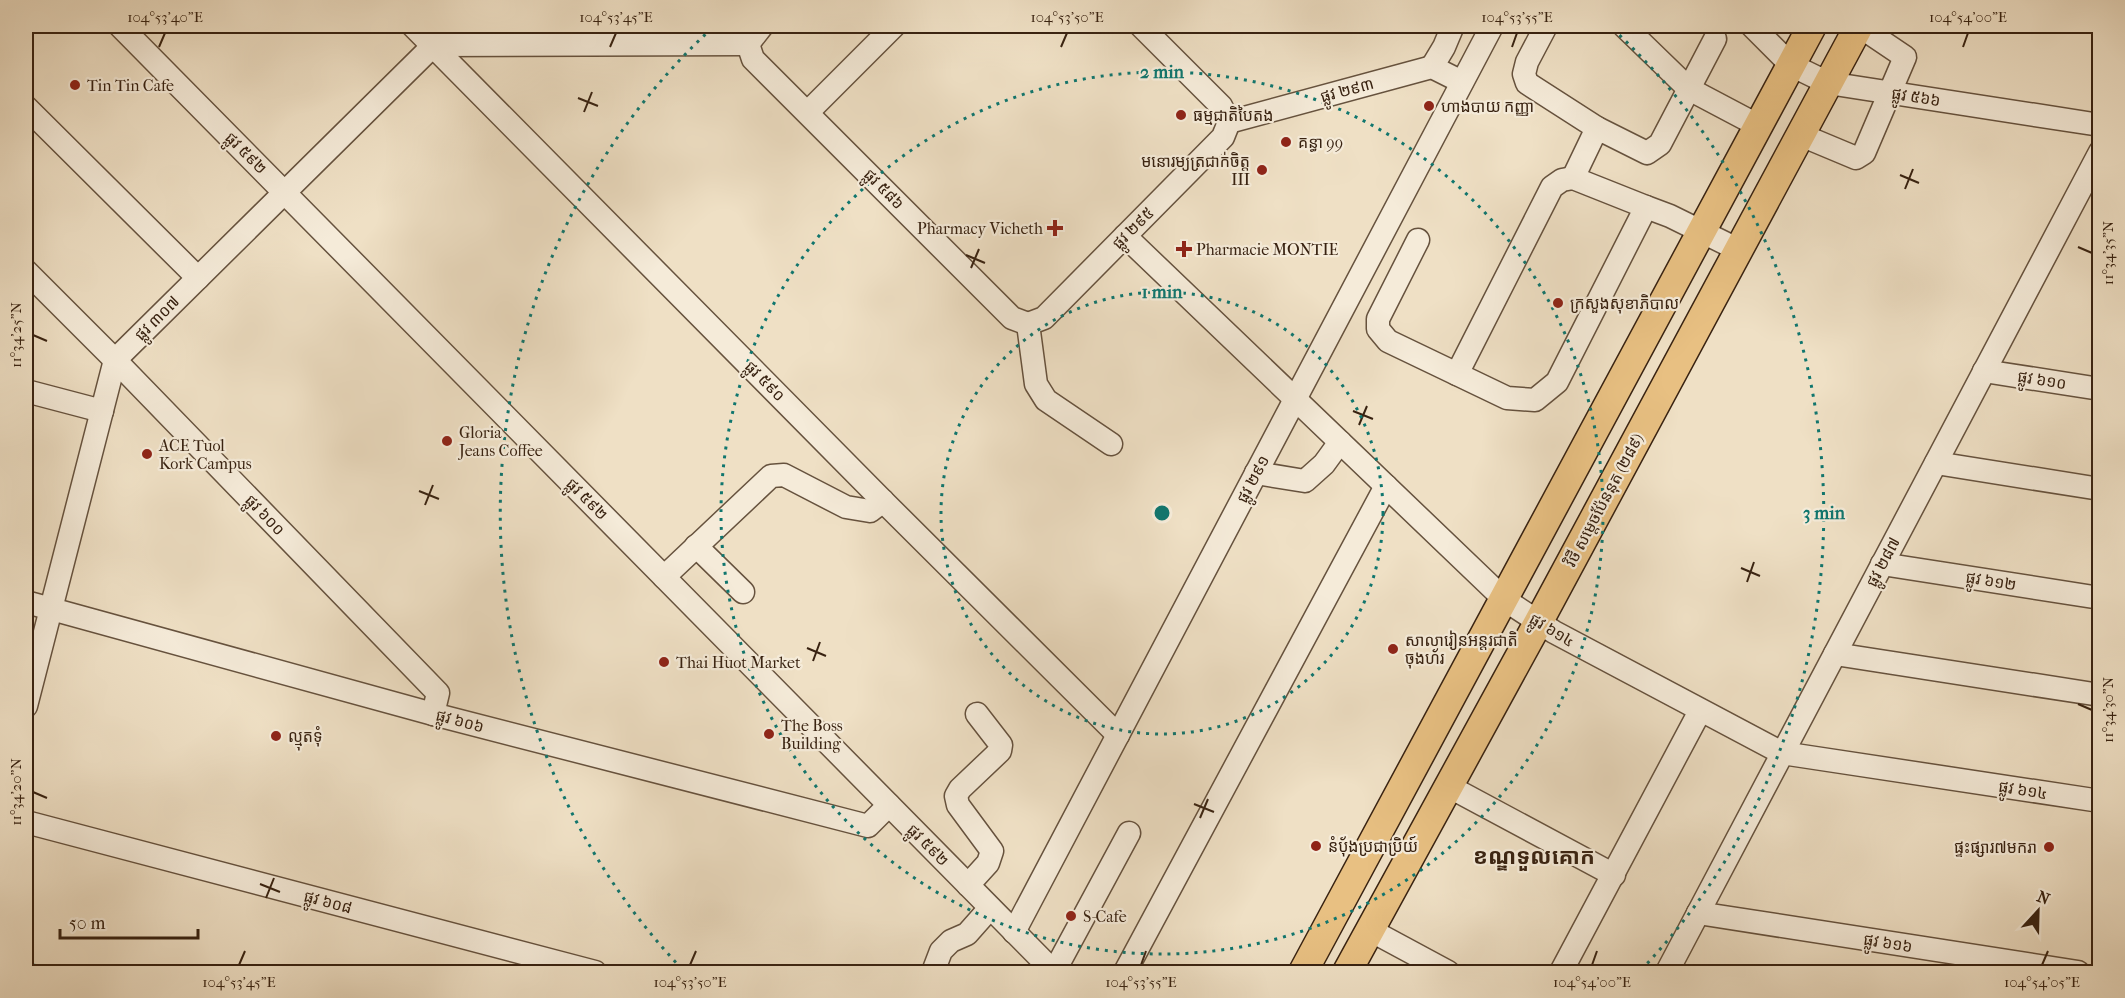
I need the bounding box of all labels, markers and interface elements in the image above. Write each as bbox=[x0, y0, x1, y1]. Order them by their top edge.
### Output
text: 104°53'40"E bbox=[127, 8, 203, 26]
text: 104°53'45"E bbox=[579, 8, 653, 26]
text: 104°53'50"E bbox=[1030, 8, 1104, 26]
text: 104°53'55"E bbox=[1481, 8, 1553, 26]
text: 104°54'00"E bbox=[1929, 8, 2007, 26]
text: 2 min bbox=[1140, 62, 1184, 83]
street label: ផ្លូវ ២៩៣ bbox=[1318, 74, 1377, 111]
place label: Tin Tin Cafe bbox=[87, 76, 174, 95]
marker: Tin Tin Cafe bbox=[68, 78, 82, 92]
street label: ផ្លូវ ៥៦៦ bbox=[1889, 84, 1942, 115]
place label: ហាងបាយ កញ្ញា bbox=[1441, 97, 1534, 116]
marker: ហាងបាយ កញ្ញា bbox=[1422, 99, 1436, 113]
place label: ធម្មជាតិបៃតង bbox=[1193, 105, 1273, 125]
marker: ធម្មជាតិបៃតង bbox=[1174, 108, 1188, 122]
street label: ផ្លូវ ៥៩២ bbox=[218, 128, 271, 181]
place label: គន្ធា 99 bbox=[1298, 133, 1343, 152]
marker: គន្ធា 99 bbox=[1279, 135, 1293, 149]
place label: មនោរម្យត្រជាក់ចិត្ត III bbox=[1141, 151, 1250, 189]
marker: មនោរម្យត្រជាក់ចិត្ត III bbox=[1255, 163, 1269, 177]
street label: ផ្លូវ ៥៨៦ bbox=[857, 165, 908, 216]
street label: ផ្លូវ ២៩៥ bbox=[1108, 203, 1161, 256]
place label: Pharmacy Vicheth bbox=[917, 219, 1043, 238]
text: 11°34'35"N bbox=[2099, 220, 2117, 285]
marker: Pharmacy Vicheth bbox=[1048, 221, 1062, 235]
place label: Pharmacie MONTIE bbox=[1196, 240, 1339, 259]
marker: Pharmacie MONTIE bbox=[1177, 242, 1191, 256]
text: 1 min bbox=[1141, 282, 1183, 303]
street label: ផ្លូវ ៣០៧ bbox=[131, 292, 187, 348]
place label: ក្រសួងសុខាភិបាល bbox=[1570, 294, 1679, 314]
marker: ក្រសួងសុខាភិបាល bbox=[1551, 296, 1565, 310]
text: 11°34'25"N bbox=[7, 301, 25, 368]
street label: ផ្លូវ ៥៩០ bbox=[738, 357, 789, 408]
street label: ផ្លូវ ៦១០ bbox=[2015, 367, 2068, 398]
place label: Gloria Jeans Coffee bbox=[457, 423, 543, 460]
street label: វិថី សម្តេចប៉ែននុត (២៨៩) bbox=[1559, 429, 1648, 571]
marker: Gloria Jeans Coffee bbox=[440, 434, 454, 448]
place label: ACE Tuol Kork Campus bbox=[158, 436, 252, 473]
marker: ACE Tuol Kork Campus bbox=[140, 447, 154, 461]
street label: ផ្លូវ ២៩១ bbox=[1233, 452, 1278, 508]
street label: ផ្លូវ ៥៩២ bbox=[559, 474, 612, 527]
street label: ផ្លូវ ៦០០ bbox=[238, 491, 289, 543]
centre of rings bbox=[1152, 503, 1172, 523]
text: 3 min bbox=[1803, 503, 1846, 524]
street label: ផ្លូវ ២៨៧ bbox=[1862, 534, 1908, 592]
street label: ផ្លូវ ៦១២ bbox=[1964, 568, 2018, 599]
street label: ផ្លូវ ៦១៤ bbox=[1524, 609, 1578, 655]
place label: សាលារៀនអន្តរជាតិ ចុងហ័រ bbox=[1405, 630, 1518, 669]
marker: សាលារៀនអន្តរជាតិ ចុងហ័រ bbox=[1386, 642, 1400, 656]
place label: Thai Huot Market bbox=[676, 653, 801, 672]
marker: Thai Huot Market bbox=[657, 655, 671, 669]
text: 11°34'30"N bbox=[2099, 676, 2117, 743]
street label: ផ្លូវ ៦០៦ bbox=[433, 705, 486, 741]
place label: The Boss Building bbox=[781, 716, 843, 753]
place label: ល្មុតទុំ bbox=[288, 726, 323, 751]
marker: The Boss Building bbox=[762, 727, 776, 741]
marker: ល្មុតទុំ bbox=[269, 729, 283, 743]
text: 11°34'20"N bbox=[7, 758, 25, 826]
street label: ផ្លូវ ៦១៤ bbox=[1996, 777, 2049, 808]
street label: ផ្លូវ ៥៩២ bbox=[900, 820, 953, 873]
place label: នំបុ័ងប្រជាប្រិយ៍ bbox=[1328, 835, 1418, 857]
place label: ផ្ទះផ្សារ៧មករា bbox=[1954, 838, 2037, 857]
marker: នំបុ័ងប្រជាប្រិយ៍ bbox=[1309, 839, 1323, 853]
marker: ផ្ទះផ្សារ៧មករា bbox=[2042, 840, 2056, 854]
district label: ខណ្ឌទួលគោក bbox=[1473, 844, 1595, 871]
north arrow bbox=[2008, 881, 2068, 941]
street label: ផ្លូវ ៦០៨ bbox=[301, 886, 354, 922]
text: N bbox=[2034, 886, 2053, 909]
scale bar bbox=[60, 902, 198, 940]
place label: S-Cafe bbox=[1083, 907, 1127, 926]
marker: S-Cafe bbox=[1064, 909, 1078, 923]
text: 50 m bbox=[69, 913, 106, 934]
street label: ផ្លូវ ៦១៦ bbox=[1861, 930, 1914, 961]
text: 104°53'45"E bbox=[202, 973, 276, 991]
text: 104°53'50"E bbox=[653, 973, 727, 991]
text: 104°53'55"E bbox=[1105, 973, 1177, 991]
text: 104°54'00"E bbox=[1553, 973, 1631, 991]
text: 104°54'05"E bbox=[2004, 973, 2080, 991]

